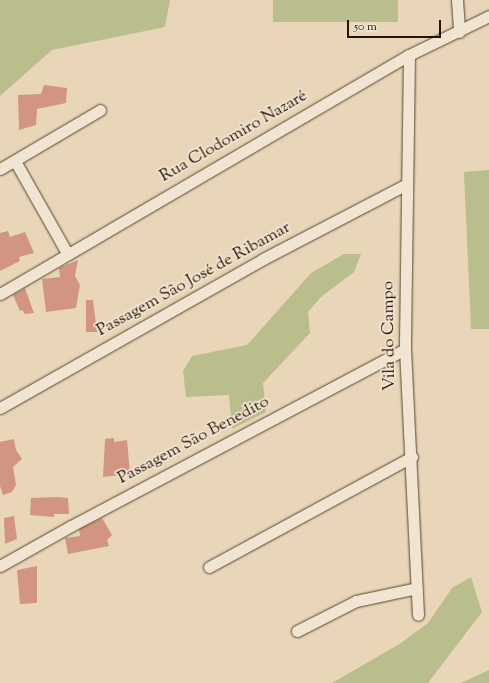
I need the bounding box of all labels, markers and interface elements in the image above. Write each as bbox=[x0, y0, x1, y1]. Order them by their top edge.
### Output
scale bar bbox=[349, 12, 443, 38]
text: 50 m bbox=[354, 18, 377, 36]
street label: Rua Clodomiro Nazaré bbox=[157, 86, 311, 188]
street label: Passagem São José de Ribamar bbox=[94, 218, 294, 342]
street label: Vila do Campo bbox=[379, 281, 401, 391]
street label: Passagem São Benedito bbox=[115, 392, 273, 490]

